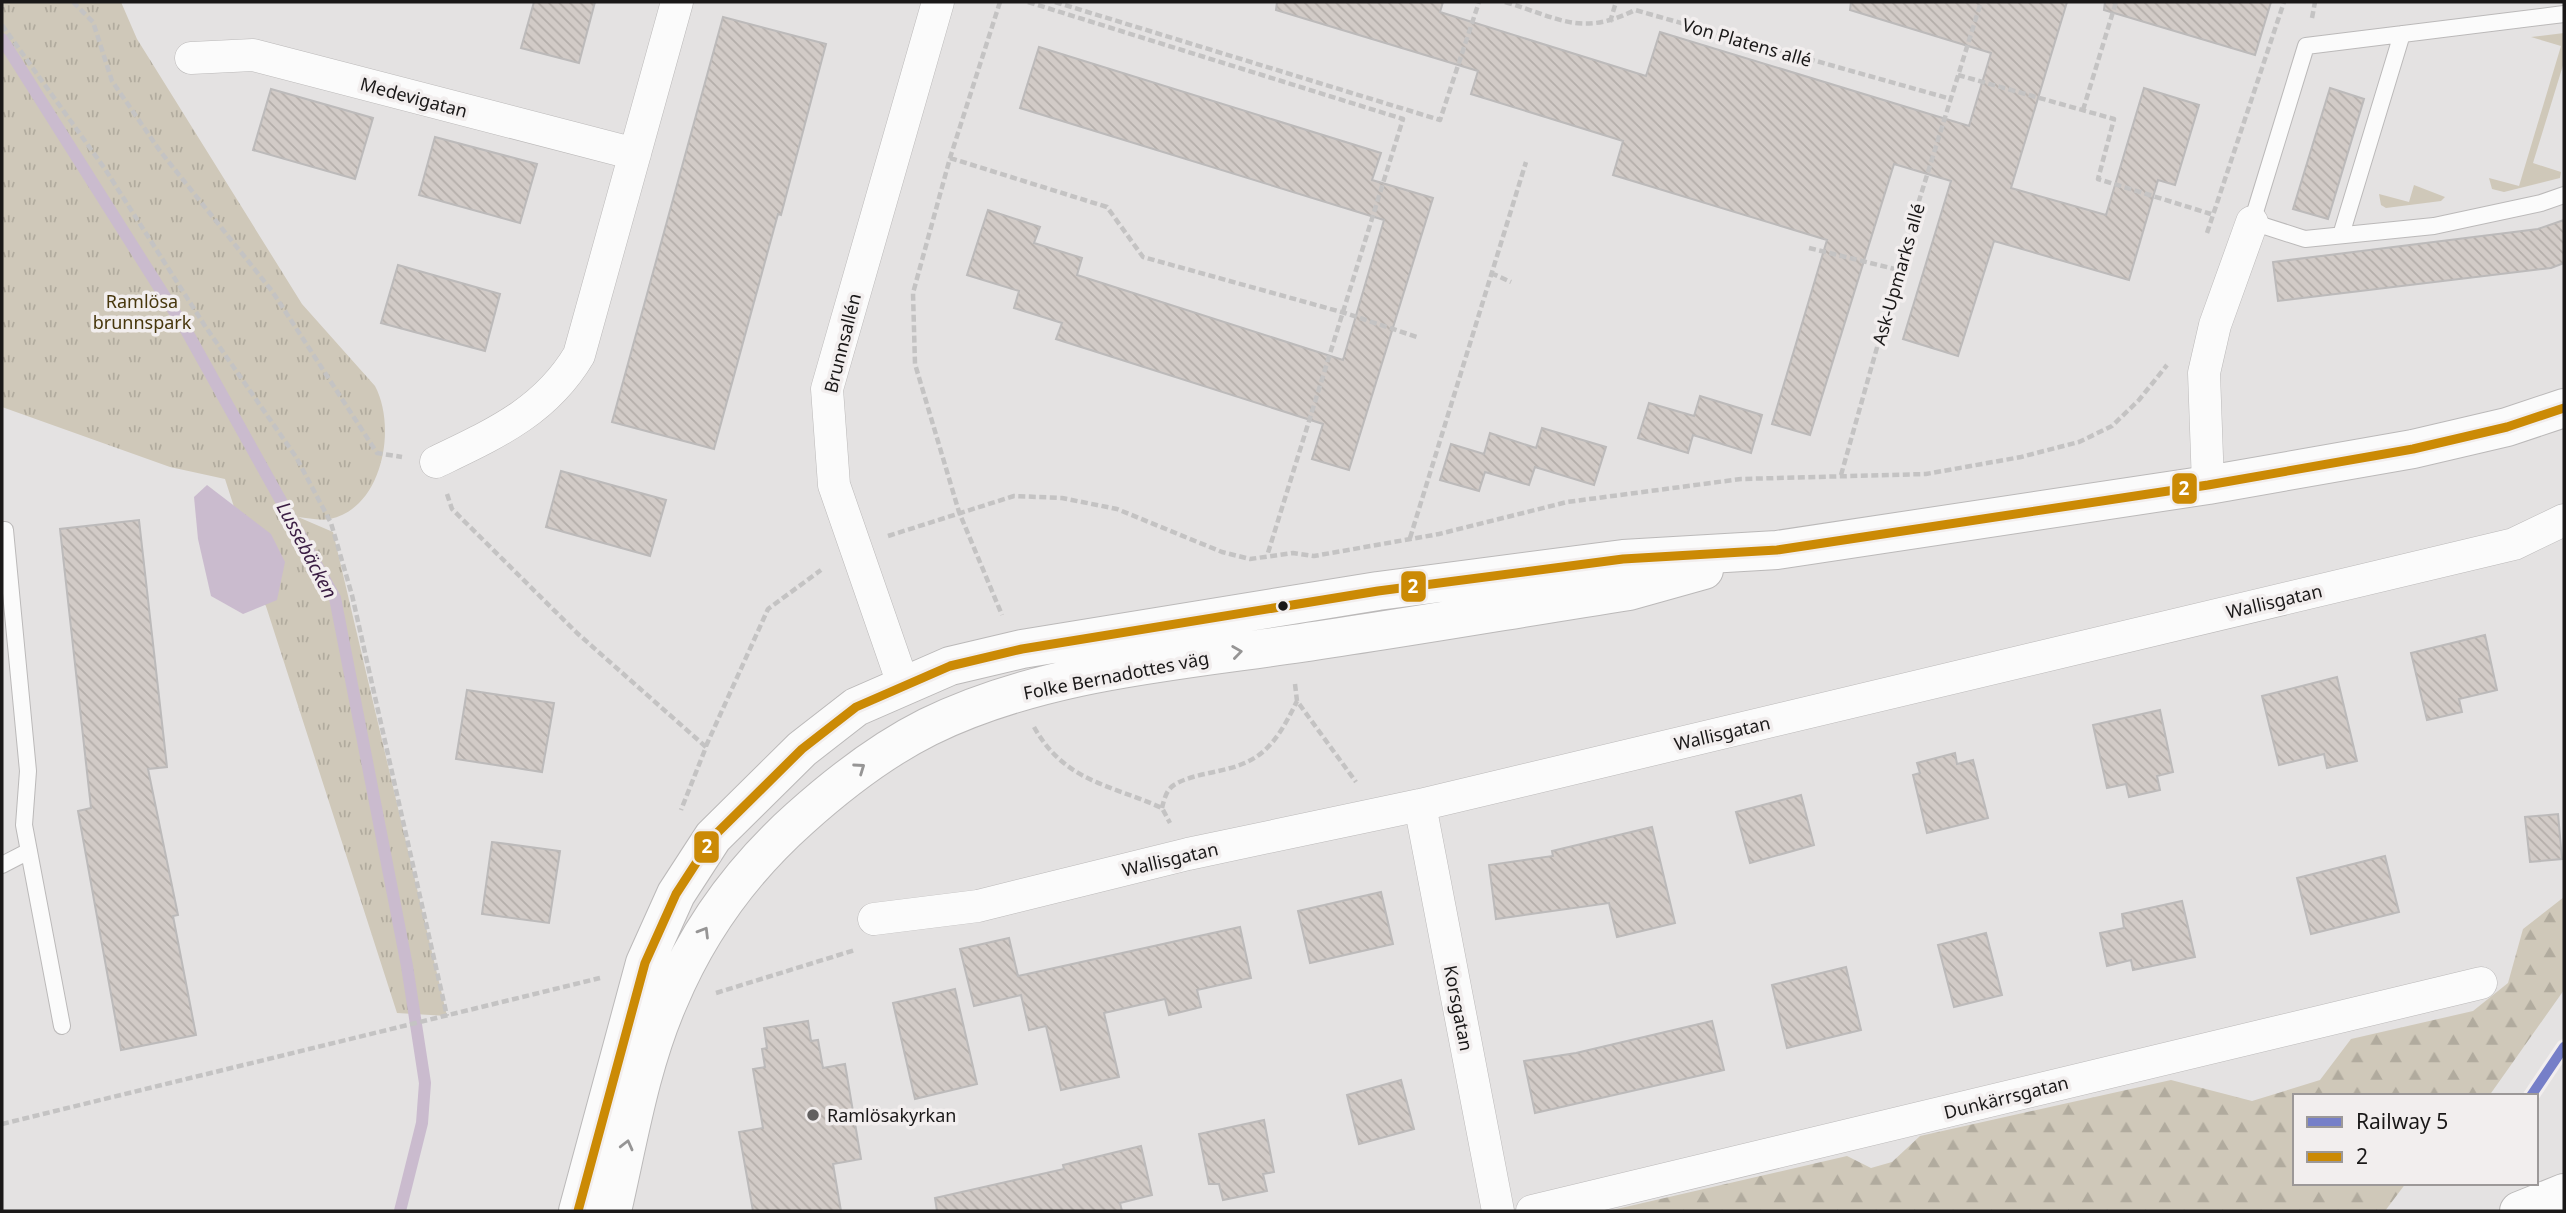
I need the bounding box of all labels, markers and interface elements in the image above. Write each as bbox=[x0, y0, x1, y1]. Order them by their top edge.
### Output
street label: Von Platens allé bbox=[1680, 12, 1814, 72]
street label: Medevigatan bbox=[358, 71, 470, 123]
street label: Ask-Upmarks allé bbox=[1866, 200, 1930, 348]
park label: Ramlösa brunnspark bbox=[93, 289, 192, 334]
street label: Brunnsallén bbox=[818, 291, 866, 395]
line badge: 2 bbox=[2171, 472, 2198, 505]
text: 2 bbox=[2179, 475, 2190, 501]
water label: Lussebäcken bbox=[271, 497, 343, 603]
line badge: 2 bbox=[1400, 570, 1427, 603]
text: 2 bbox=[1408, 573, 1419, 599]
street label: Wallisgatan bbox=[2224, 578, 2324, 624]
unlabelled marker bbox=[1276, 599, 1290, 613]
street label: Folke Bernadottes väg bbox=[1021, 645, 1211, 705]
one-way arrow bbox=[1231, 645, 1243, 660]
street label: Wallisgatan bbox=[1672, 710, 1772, 756]
one-way arrow bbox=[852, 764, 865, 776]
line badge: 2 bbox=[693, 830, 720, 864]
text: 2 bbox=[702, 833, 713, 859]
street label: Wallisgatan bbox=[1120, 836, 1220, 882]
one-way arrow bbox=[696, 927, 709, 940]
street label: Korsgatan bbox=[1439, 963, 1479, 1053]
street label: Dunkärrsgatan bbox=[1941, 1070, 2071, 1124]
legend bbox=[2293, 1094, 2538, 1185]
place label: Ramlösakyrkan bbox=[827, 1103, 956, 1127]
marker: Ramlösakyrkan bbox=[805, 1107, 821, 1123]
text: Railway 5 bbox=[2356, 1107, 2448, 1135]
one-way arrow bbox=[619, 1139, 634, 1151]
text: 2 bbox=[2356, 1142, 2368, 1170]

